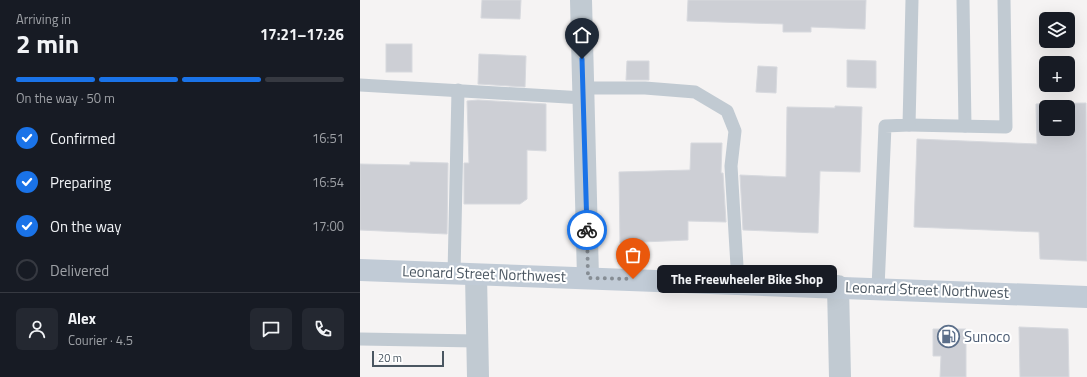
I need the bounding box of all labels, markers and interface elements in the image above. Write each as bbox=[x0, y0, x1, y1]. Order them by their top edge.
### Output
text: Arriving in bbox=[16, 9, 71, 29]
map controls bbox=[1039, 12, 1075, 136]
button: layers bbox=[1039, 12, 1075, 48]
pin bbox=[565, 18, 599, 59]
text: 17:21–17:26 bbox=[260, 23, 344, 46]
text: 2 min bbox=[16, 24, 79, 63]
icon: home bbox=[571, 24, 593, 46]
button: + bbox=[1039, 56, 1075, 92]
text: On the way · 50 m bbox=[16, 88, 115, 108]
button: − bbox=[1039, 100, 1075, 136]
icon: check bbox=[16, 127, 38, 149]
text: Confirmed bbox=[50, 127, 115, 150]
text: 16:51 bbox=[312, 128, 344, 148]
icon: check bbox=[16, 171, 38, 193]
text: Preparing bbox=[50, 171, 111, 194]
text: 16:54 bbox=[312, 172, 344, 192]
courier bbox=[567, 210, 607, 250]
icon: check bbox=[16, 215, 38, 237]
text: On the way bbox=[50, 215, 122, 238]
text: 17:00 bbox=[312, 216, 344, 236]
icon: bike bbox=[576, 219, 598, 241]
pin bbox=[616, 238, 650, 279]
icon: bag bbox=[622, 244, 644, 266]
text: Delivered bbox=[50, 259, 109, 282]
street label: Leonard Street Northwest bbox=[402, 259, 567, 288]
callout: The Freewheeler Bike Shop bbox=[657, 265, 837, 293]
text: The Freewheeler Bike Shop bbox=[671, 269, 823, 289]
street label: Leonard Street Northwest bbox=[845, 275, 1010, 304]
text: Alex bbox=[68, 307, 96, 330]
button: person bbox=[16, 308, 58, 350]
button: chat bbox=[250, 308, 292, 350]
button: phone bbox=[302, 308, 344, 350]
fuel station icon: Sunoco bbox=[936, 324, 962, 350]
place label: Sunoco bbox=[964, 325, 1011, 348]
text: Courier · 4.5 bbox=[68, 330, 133, 350]
scale bar bbox=[372, 349, 444, 368]
text: 20 m bbox=[378, 350, 402, 366]

